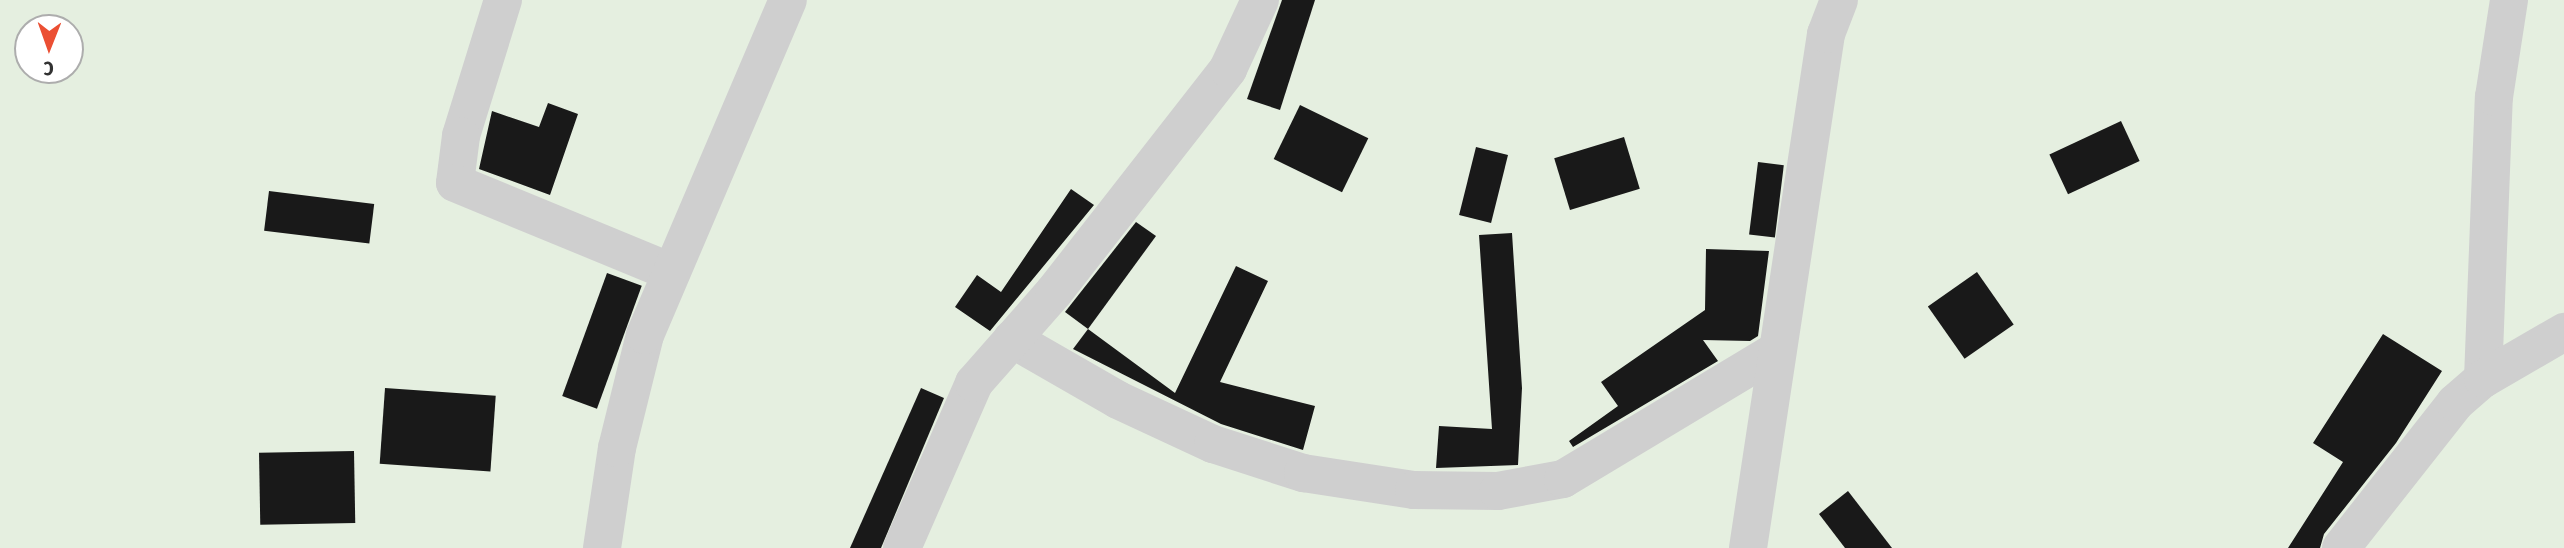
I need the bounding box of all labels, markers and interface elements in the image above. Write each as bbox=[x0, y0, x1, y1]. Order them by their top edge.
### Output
north arrow bbox=[14, 14, 84, 84]
text: С bbox=[43, 57, 54, 80]

